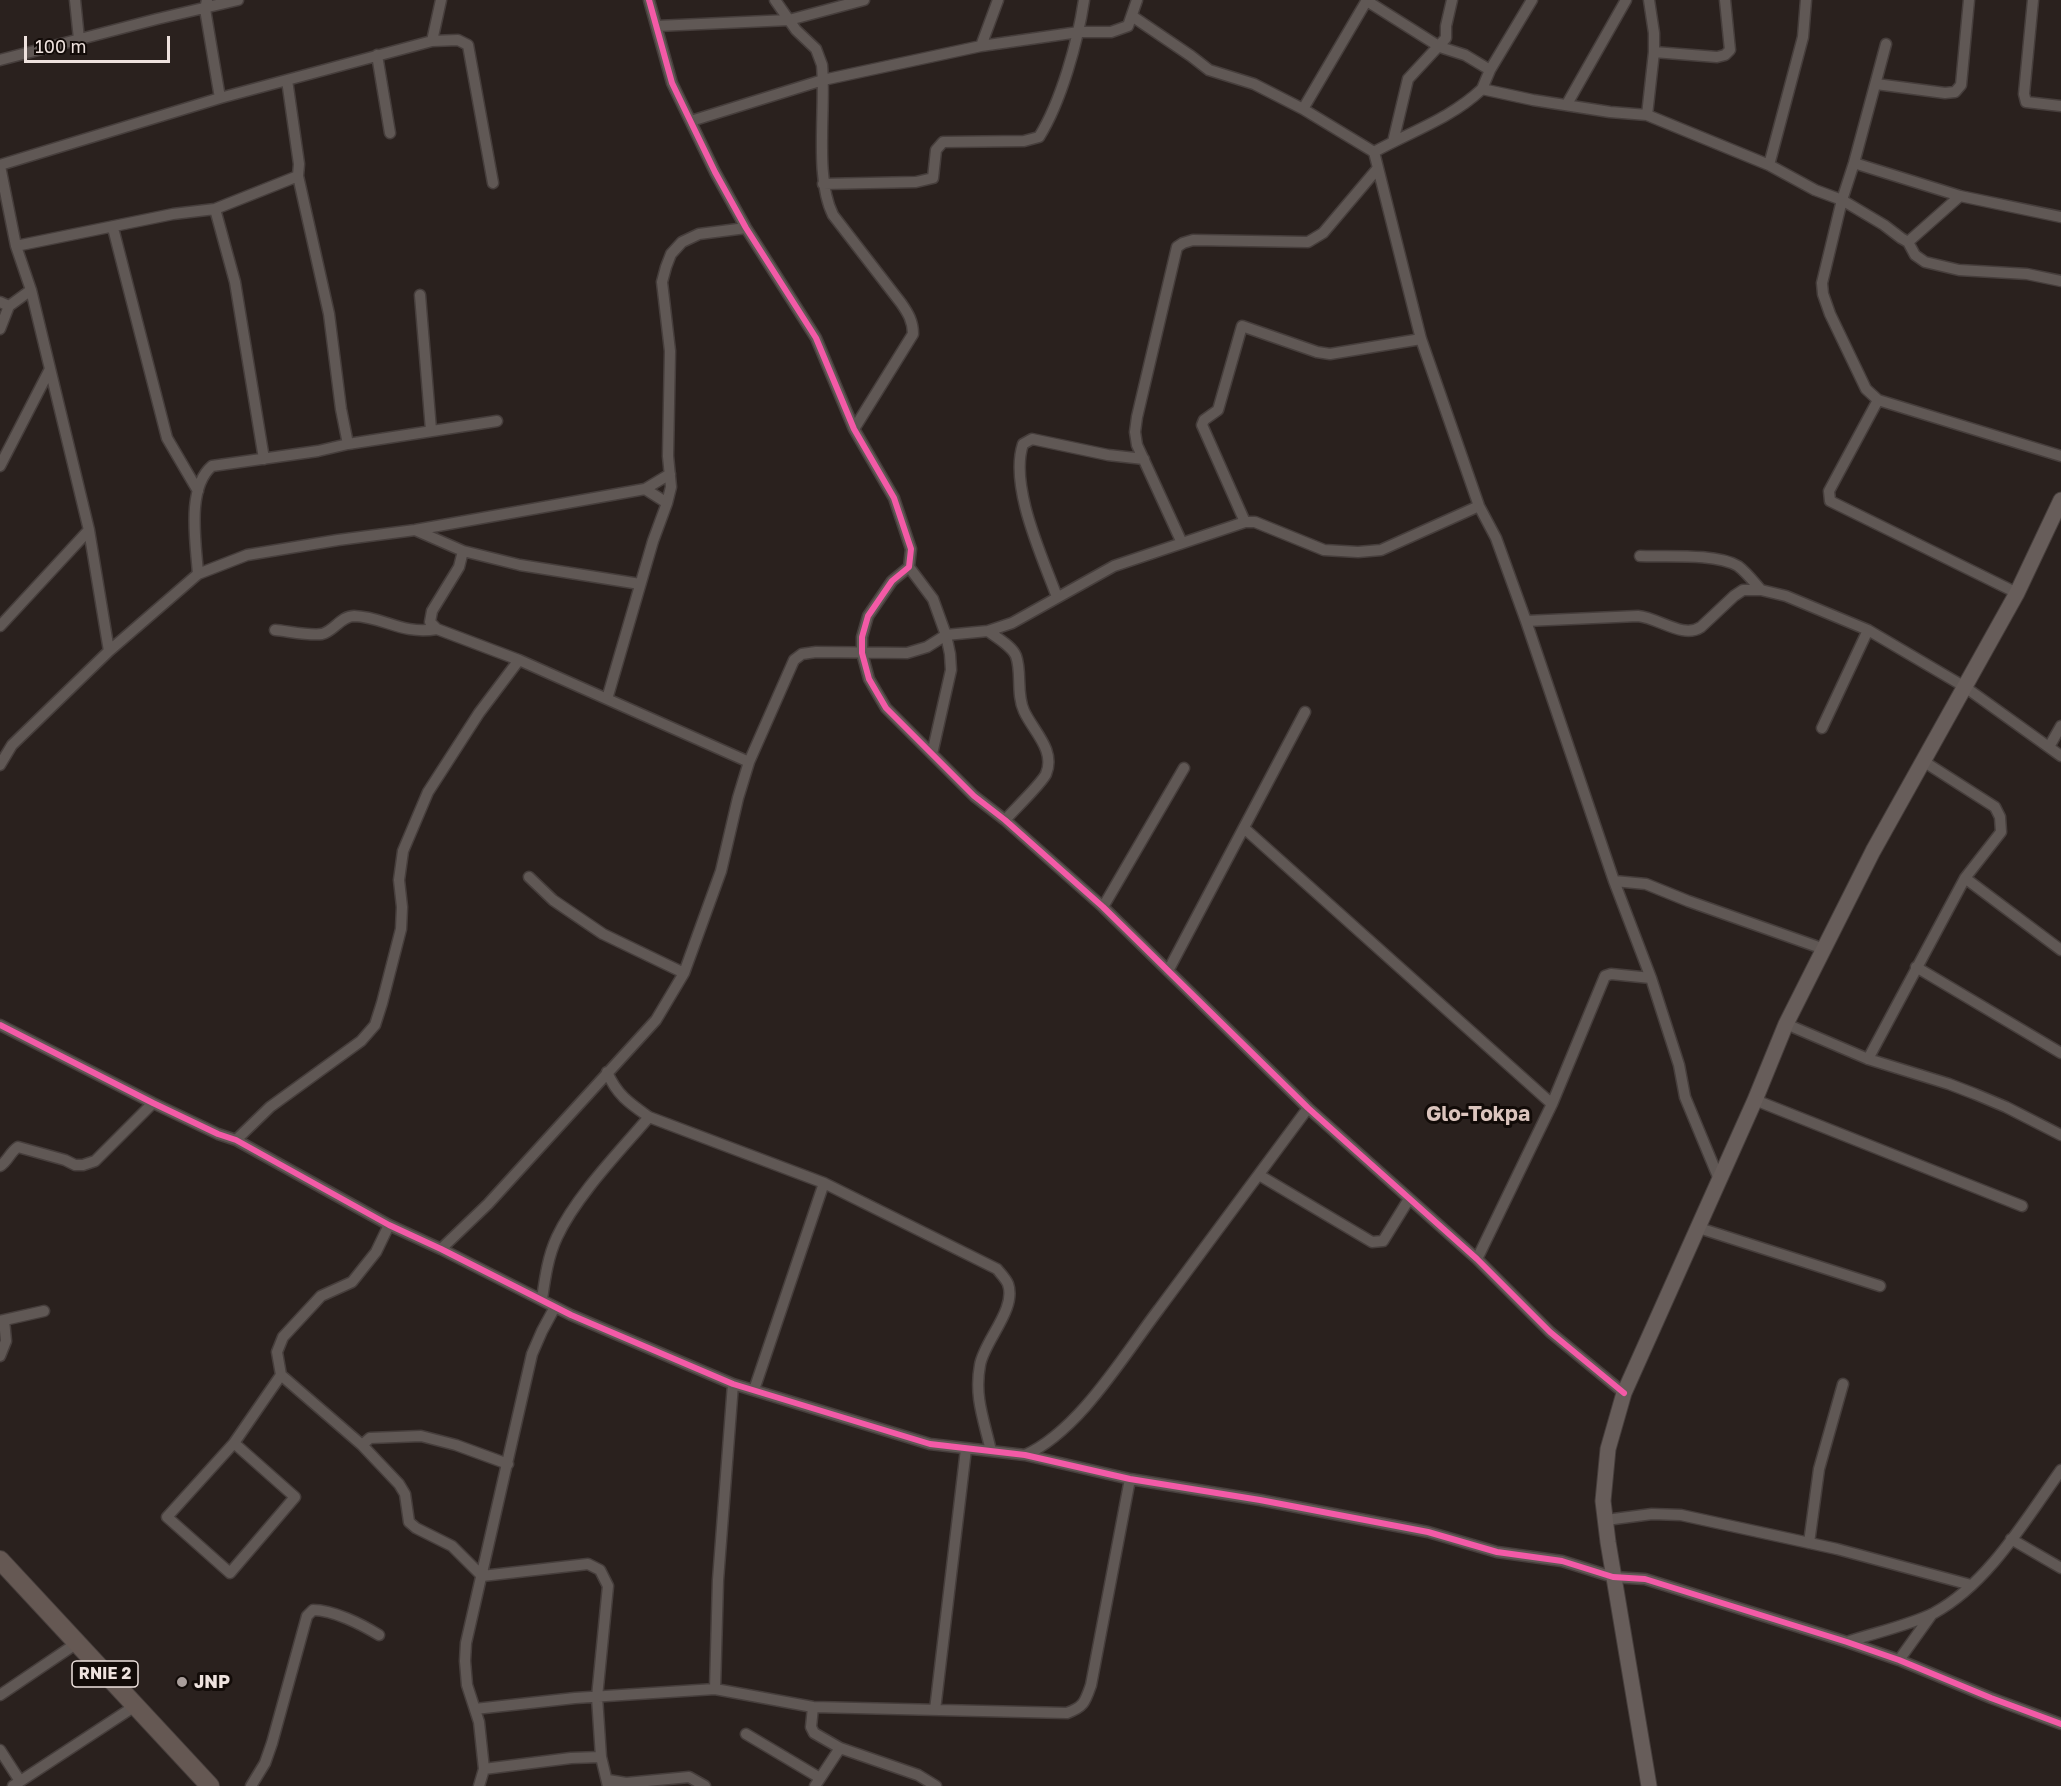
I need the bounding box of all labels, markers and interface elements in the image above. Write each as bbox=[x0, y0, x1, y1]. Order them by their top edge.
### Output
scale bar bbox=[27, 24, 172, 62]
text: 100 m bbox=[35, 35, 86, 57]
district label: Glo-Tokpa bbox=[1426, 1101, 1530, 1127]
road number: RNIE 2 bbox=[72, 1661, 138, 1687]
place label: JNP bbox=[194, 1671, 230, 1693]
marker: JNP bbox=[175, 1675, 189, 1689]

